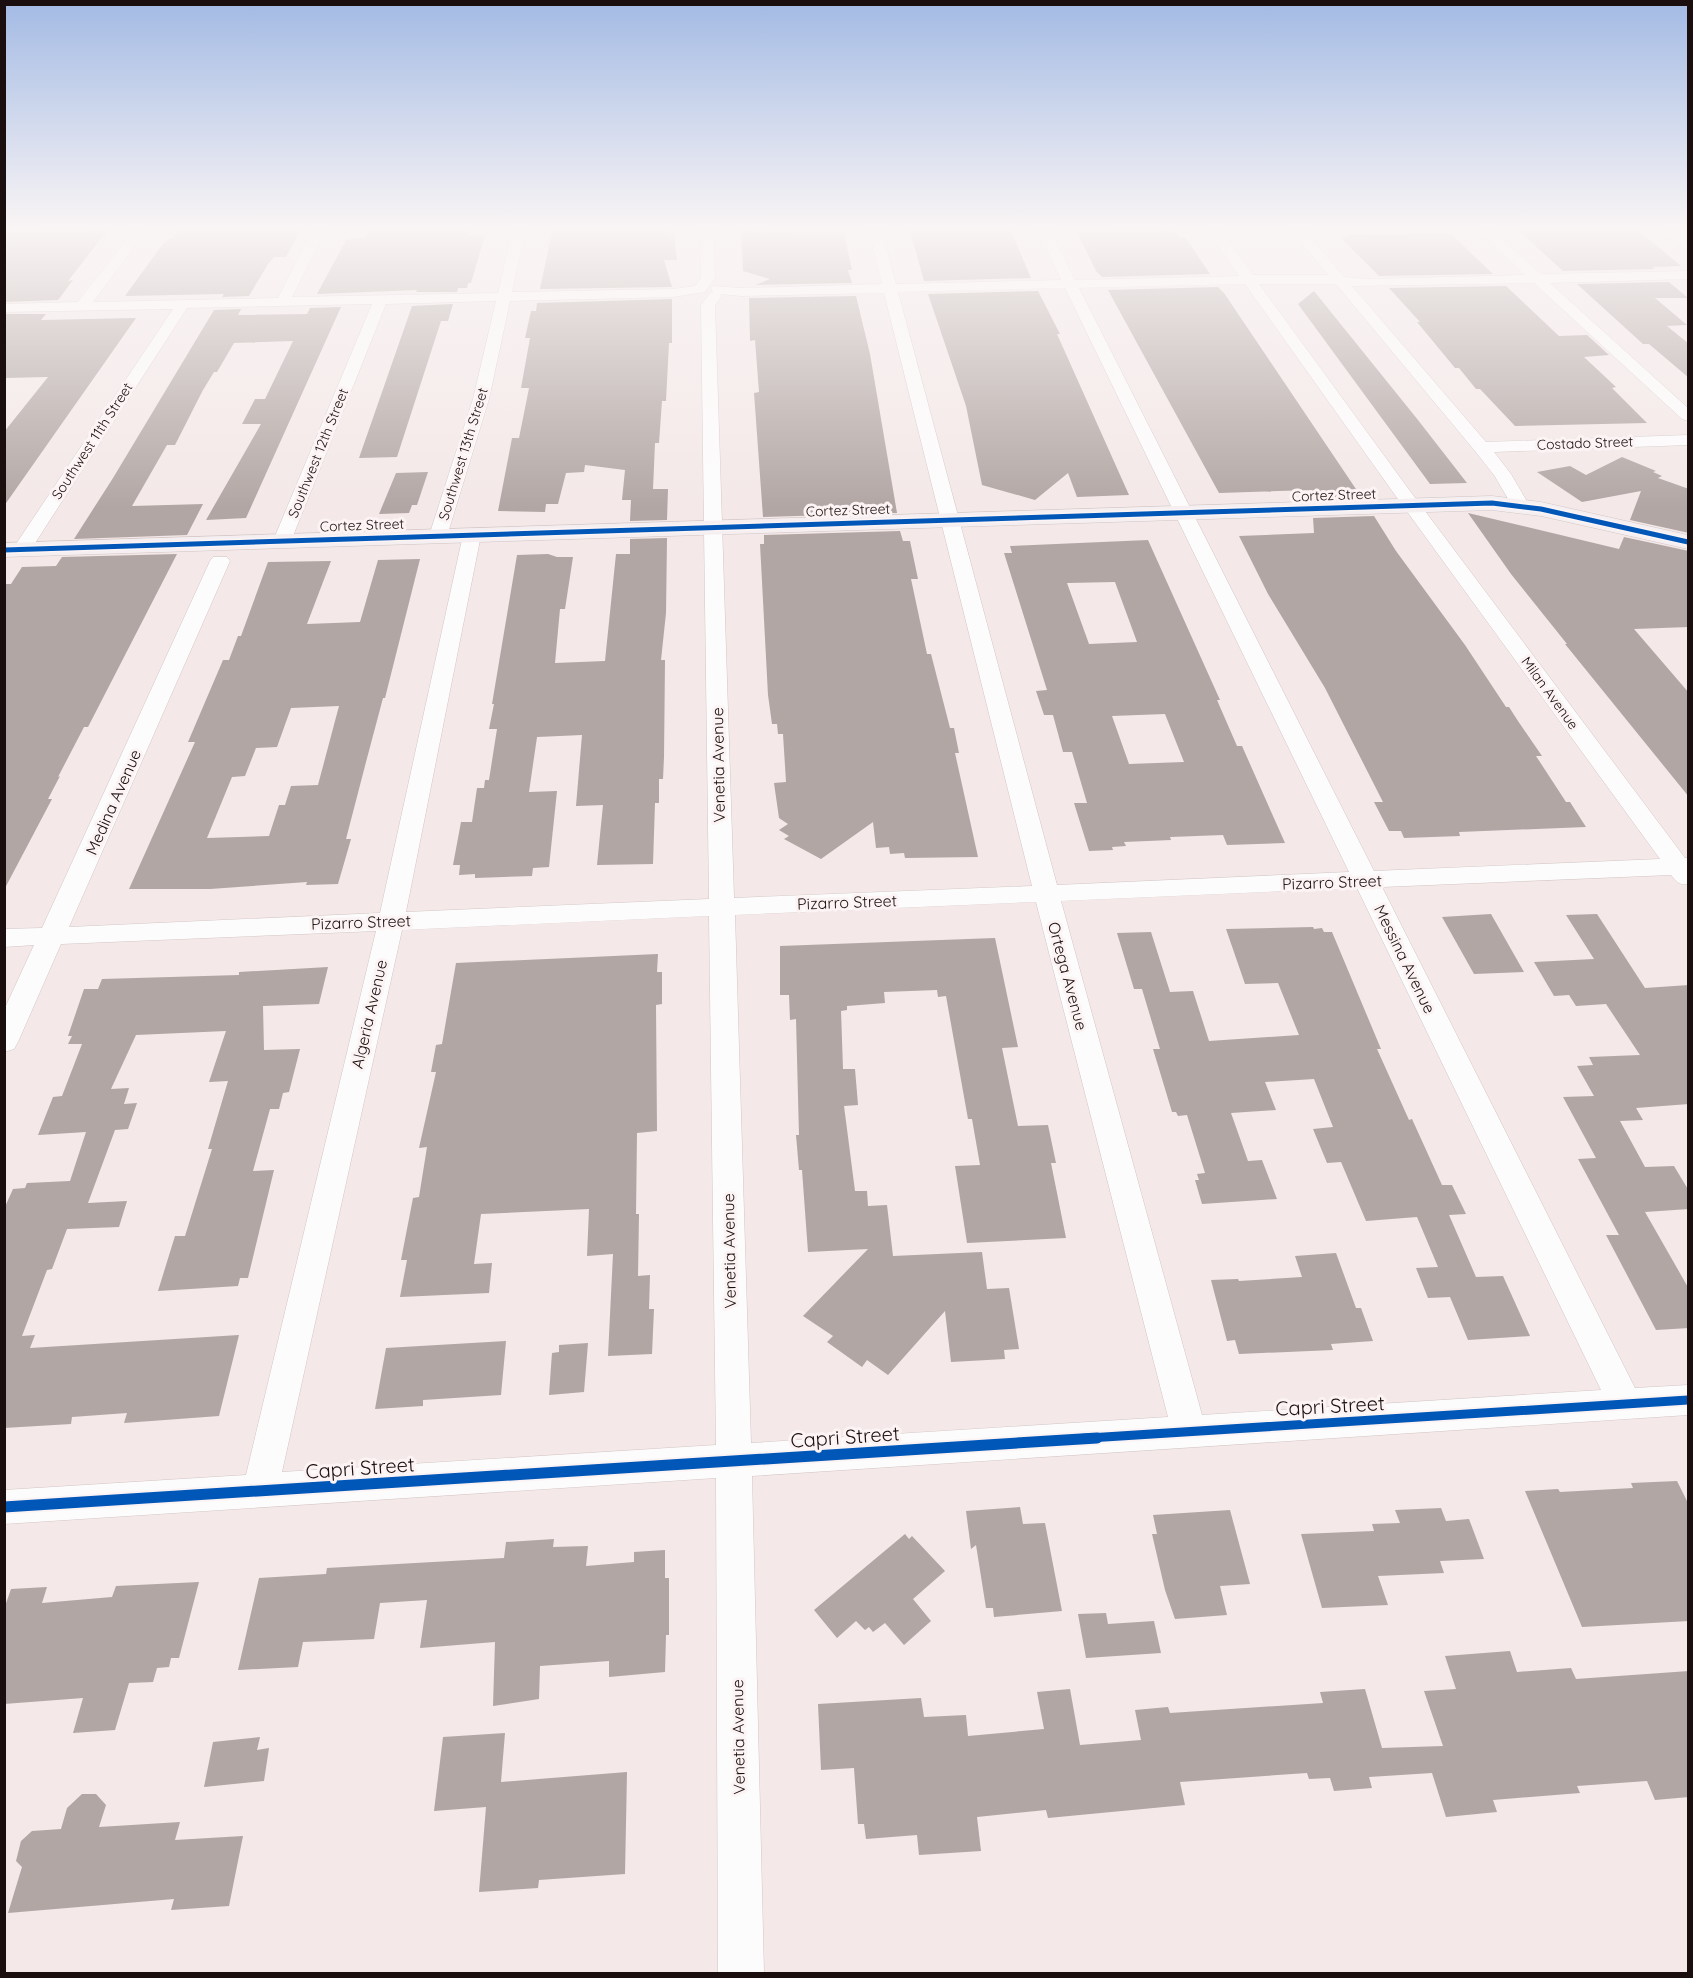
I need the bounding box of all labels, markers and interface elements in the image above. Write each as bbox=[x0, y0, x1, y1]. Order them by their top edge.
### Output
street label: Southwest 11th Street bbox=[47, 379, 137, 503]
street label: Southwest 12th Street bbox=[284, 385, 352, 520]
street label: Southwest 13th Street bbox=[434, 385, 492, 523]
street label: Costado Street bbox=[1537, 432, 1634, 454]
street label: Cortez Street bbox=[1292, 485, 1377, 505]
street label: Cortez Street bbox=[806, 500, 891, 520]
street label: Cortez Street bbox=[320, 515, 405, 535]
street label: Milan Avenue bbox=[1517, 653, 1583, 733]
street label: Venetia Avenue bbox=[707, 707, 729, 823]
street label: Medina Avenue bbox=[81, 746, 145, 858]
street label: Pizarro Street bbox=[1282, 870, 1382, 894]
street label: Pizarro Street bbox=[797, 890, 897, 914]
street label: Messina Avenue bbox=[1370, 901, 1440, 1017]
street label: Pizarro Street bbox=[311, 910, 411, 934]
street label: Ortega Avenue bbox=[1044, 920, 1092, 1032]
street label: Algeria Avenue bbox=[347, 958, 391, 1070]
street label: Venetia Avenue bbox=[718, 1193, 740, 1309]
street label: Capri Street bbox=[1275, 1390, 1385, 1421]
street label: Capri Street bbox=[790, 1420, 901, 1453]
street label: Capri Street bbox=[305, 1451, 416, 1484]
street label: Venetia Avenue bbox=[727, 1679, 749, 1795]

